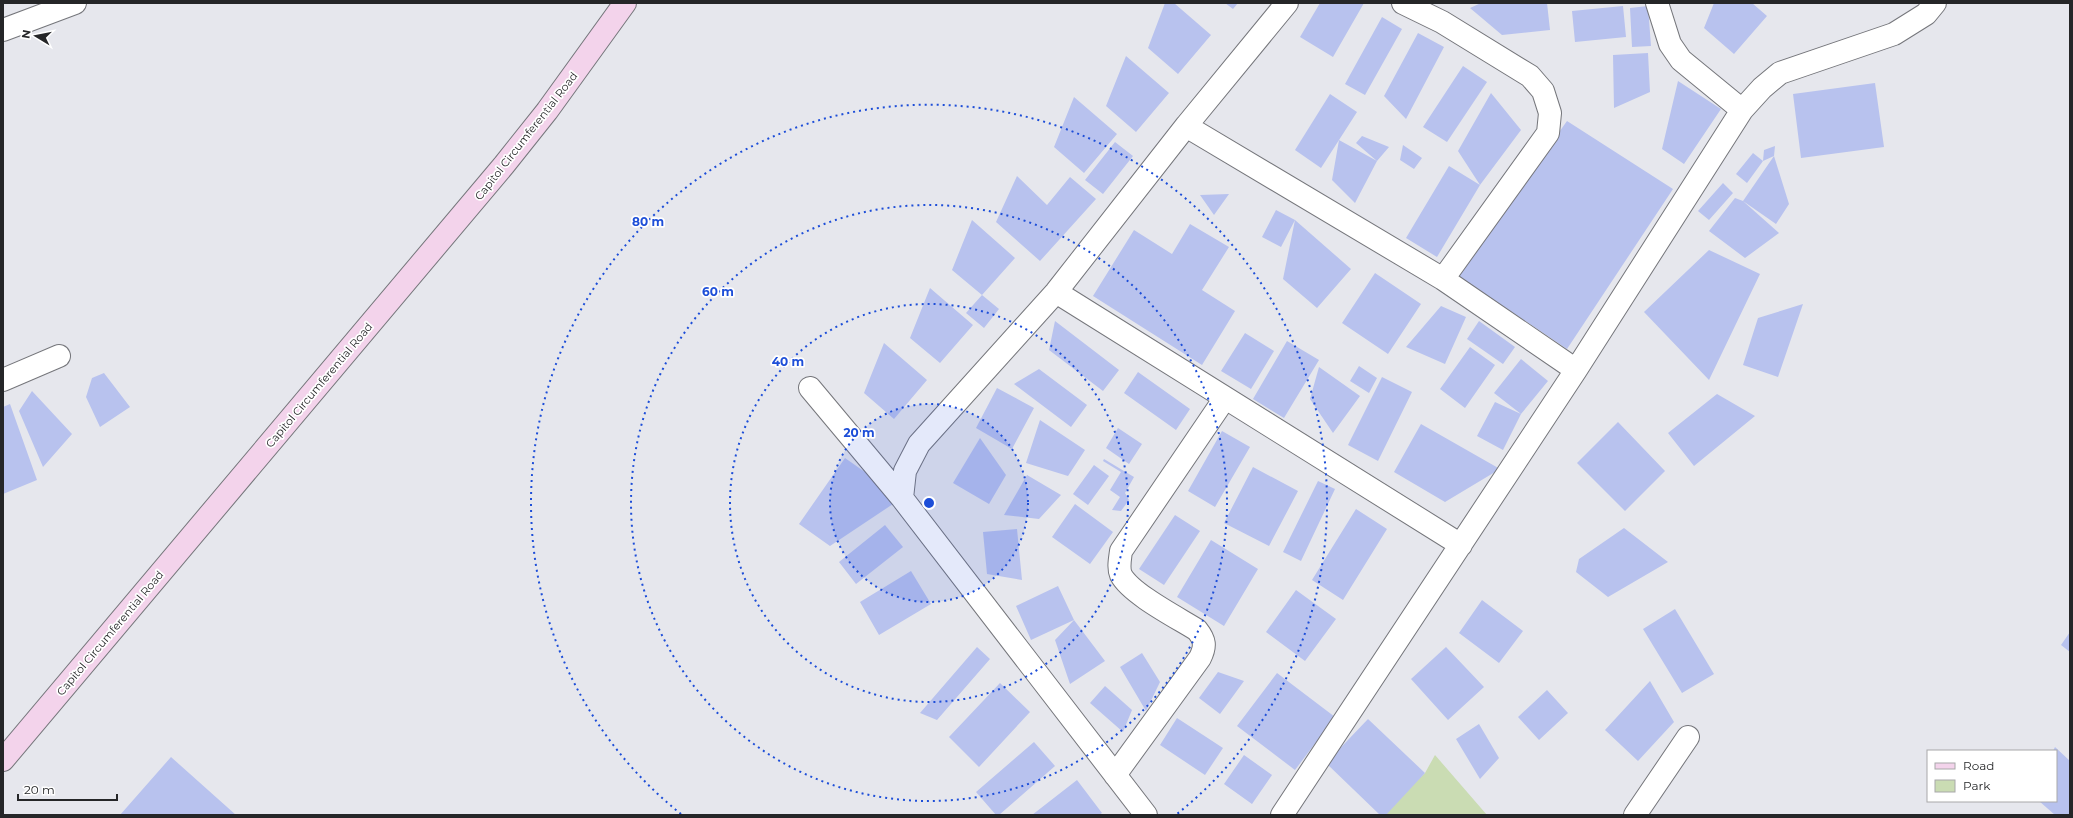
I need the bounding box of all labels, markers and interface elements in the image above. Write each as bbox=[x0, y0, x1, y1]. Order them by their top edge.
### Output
north arrow bbox=[16, 16, 56, 56]
text: N bbox=[18, 29, 34, 40]
street label: Capitol Circumferential Road bbox=[472, 69, 580, 203]
text: 80 m bbox=[632, 214, 664, 229]
text: 60 m bbox=[702, 284, 734, 299]
street label: Capitol Circumferential Road bbox=[263, 320, 375, 450]
text: 40 m bbox=[772, 354, 804, 369]
text: 20 m bbox=[843, 425, 875, 440]
centre of rings bbox=[922, 496, 936, 510]
street label: Capitol Circumferential Road bbox=[54, 568, 166, 698]
legend bbox=[1927, 750, 2057, 802]
text: Road bbox=[1963, 758, 1994, 773]
scale bar bbox=[18, 776, 117, 802]
text: Park bbox=[1963, 778, 1991, 793]
text: 20 m bbox=[24, 782, 55, 797]

